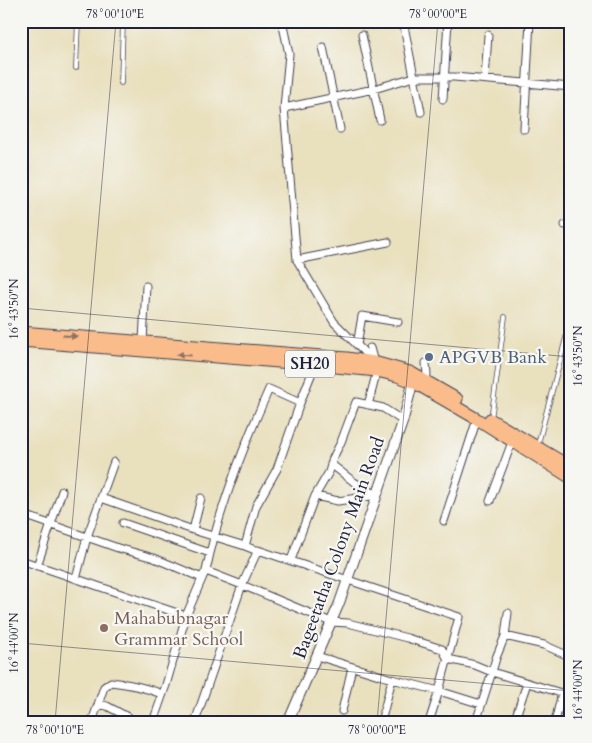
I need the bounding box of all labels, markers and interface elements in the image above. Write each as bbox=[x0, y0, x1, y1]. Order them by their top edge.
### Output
text: 78°00'10"E bbox=[86, 6, 144, 22]
text: 78°00'00"E bbox=[409, 6, 467, 22]
text: 16°43'50"N bbox=[6, 278, 22, 339]
text: 16°43'50"N bbox=[570, 325, 586, 386]
one-way arrow bbox=[62, 332, 78, 340]
place label: APGVB Bank bbox=[439, 345, 547, 370]
one-way arrow bbox=[176, 350, 192, 358]
road number: SH20 bbox=[285, 350, 335, 378]
marker: APGVB Bank bbox=[423, 351, 435, 363]
street label: Bageetatha Colony Main Road bbox=[287, 433, 391, 663]
place label: Mahabubnagar Grammar School bbox=[114, 606, 244, 652]
text: 16°44'00"N bbox=[6, 612, 22, 673]
marker: Mahabubnagar Grammar School bbox=[98, 622, 110, 634]
text: 16°44'00"N bbox=[570, 659, 586, 720]
text: 78°00'10"E bbox=[26, 722, 84, 738]
text: 78°00'00"E bbox=[348, 722, 406, 738]

